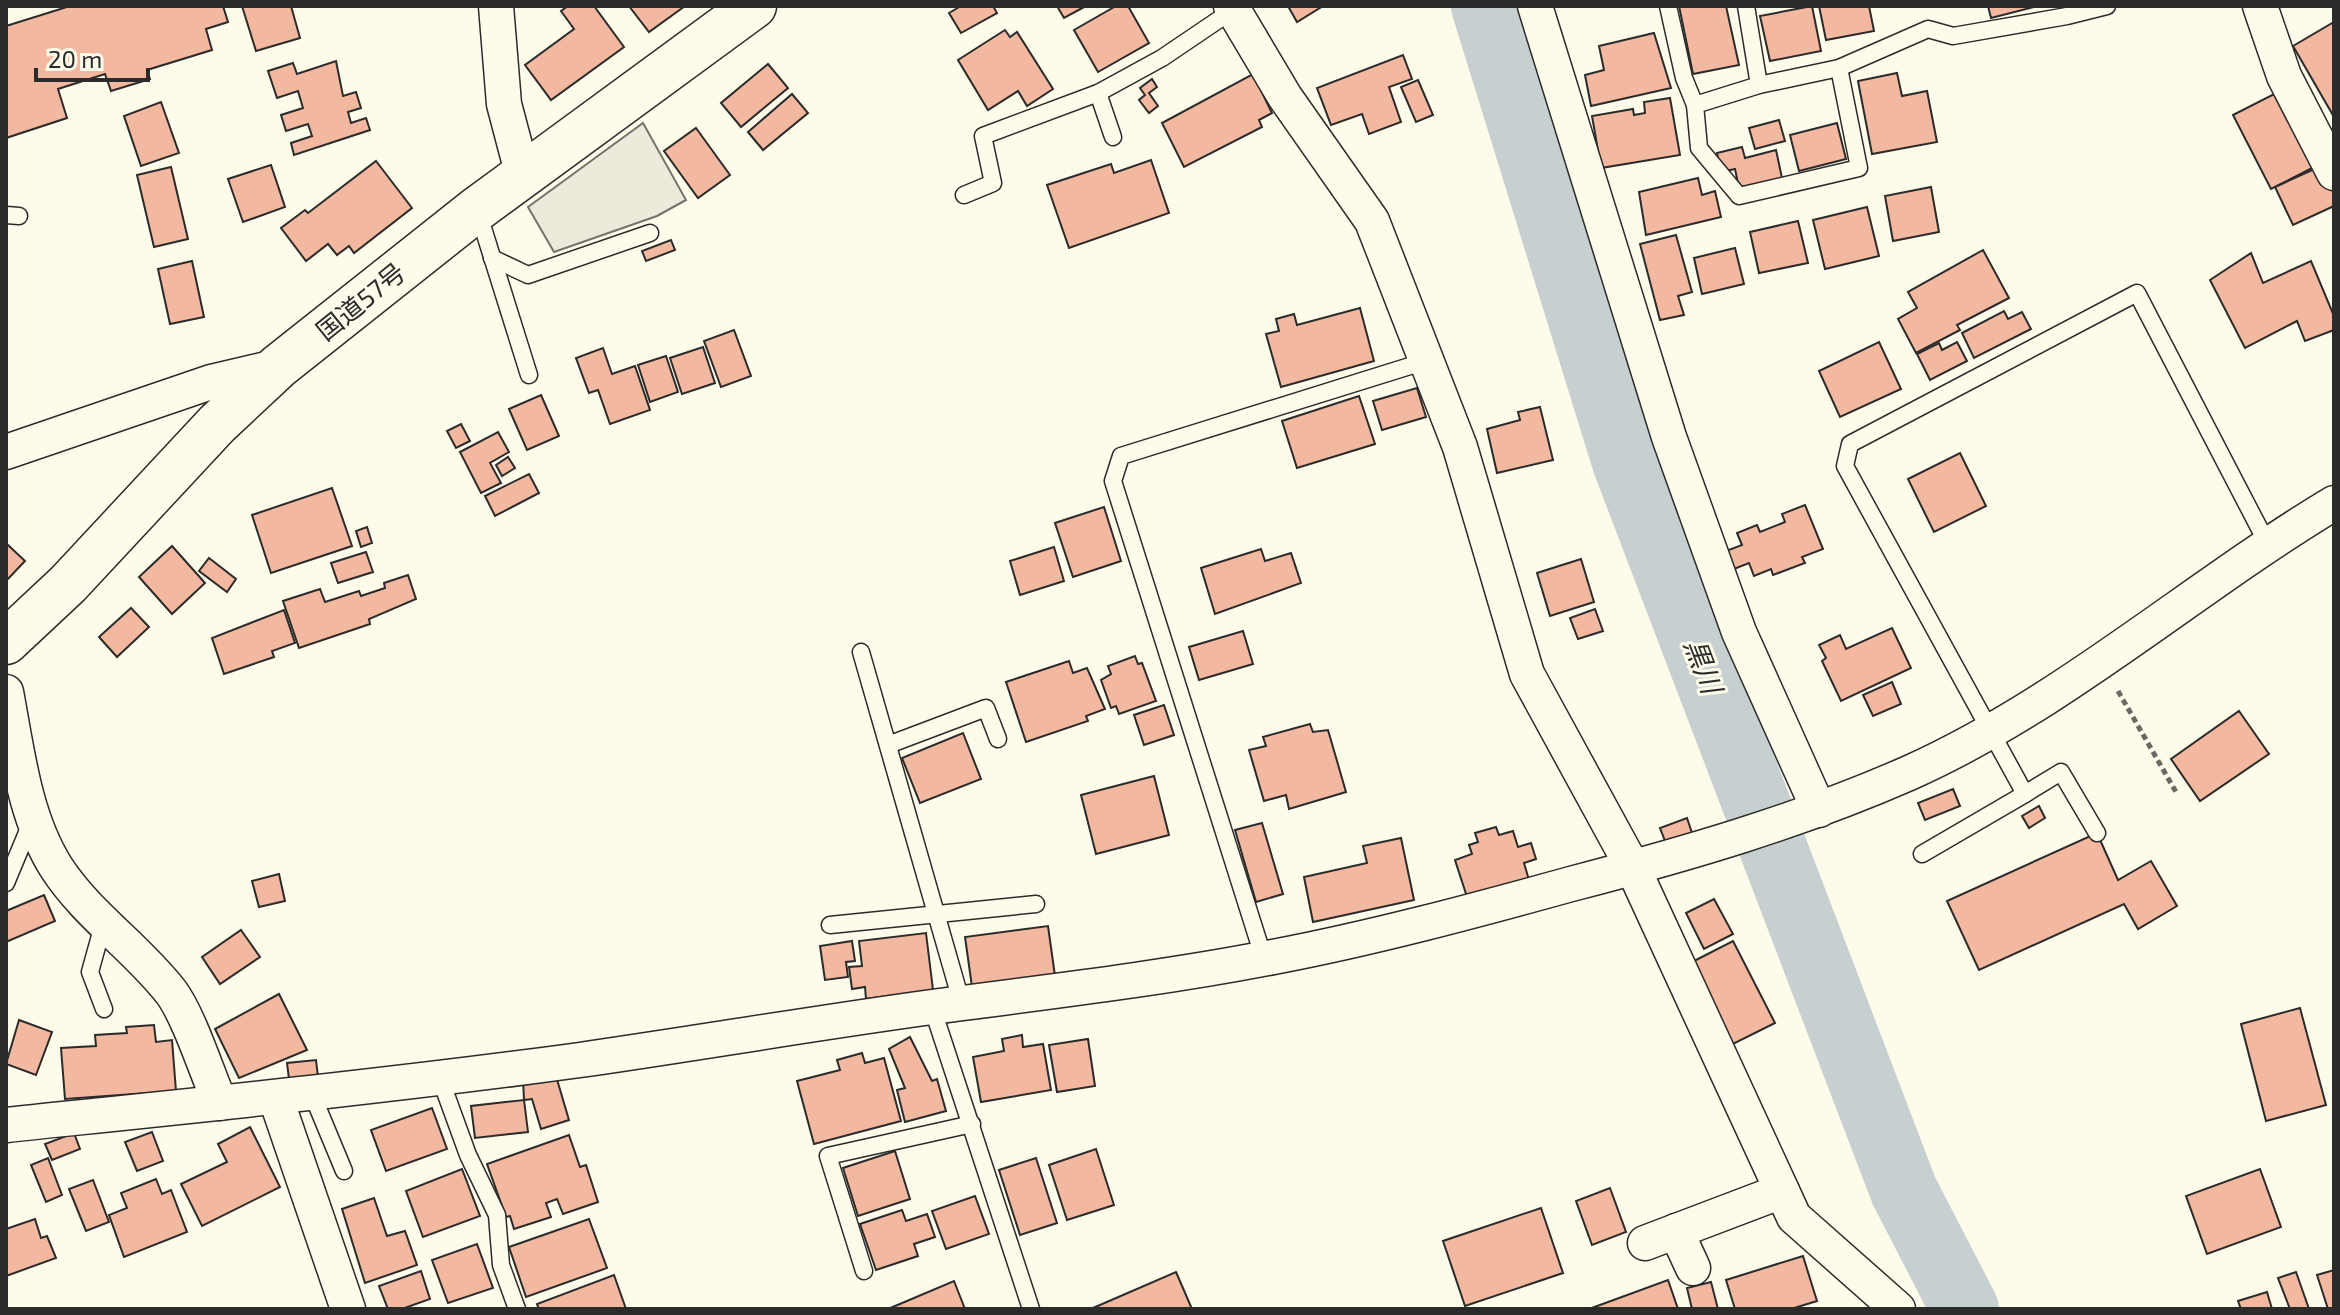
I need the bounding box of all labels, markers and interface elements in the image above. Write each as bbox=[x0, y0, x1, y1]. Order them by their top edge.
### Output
scale bar bbox=[36, 32, 148, 82]
text: 20 m bbox=[48, 44, 102, 73]
street label: 国道57号 bbox=[309, 256, 411, 346]
water label: 黒川 bbox=[1678, 633, 1731, 701]

